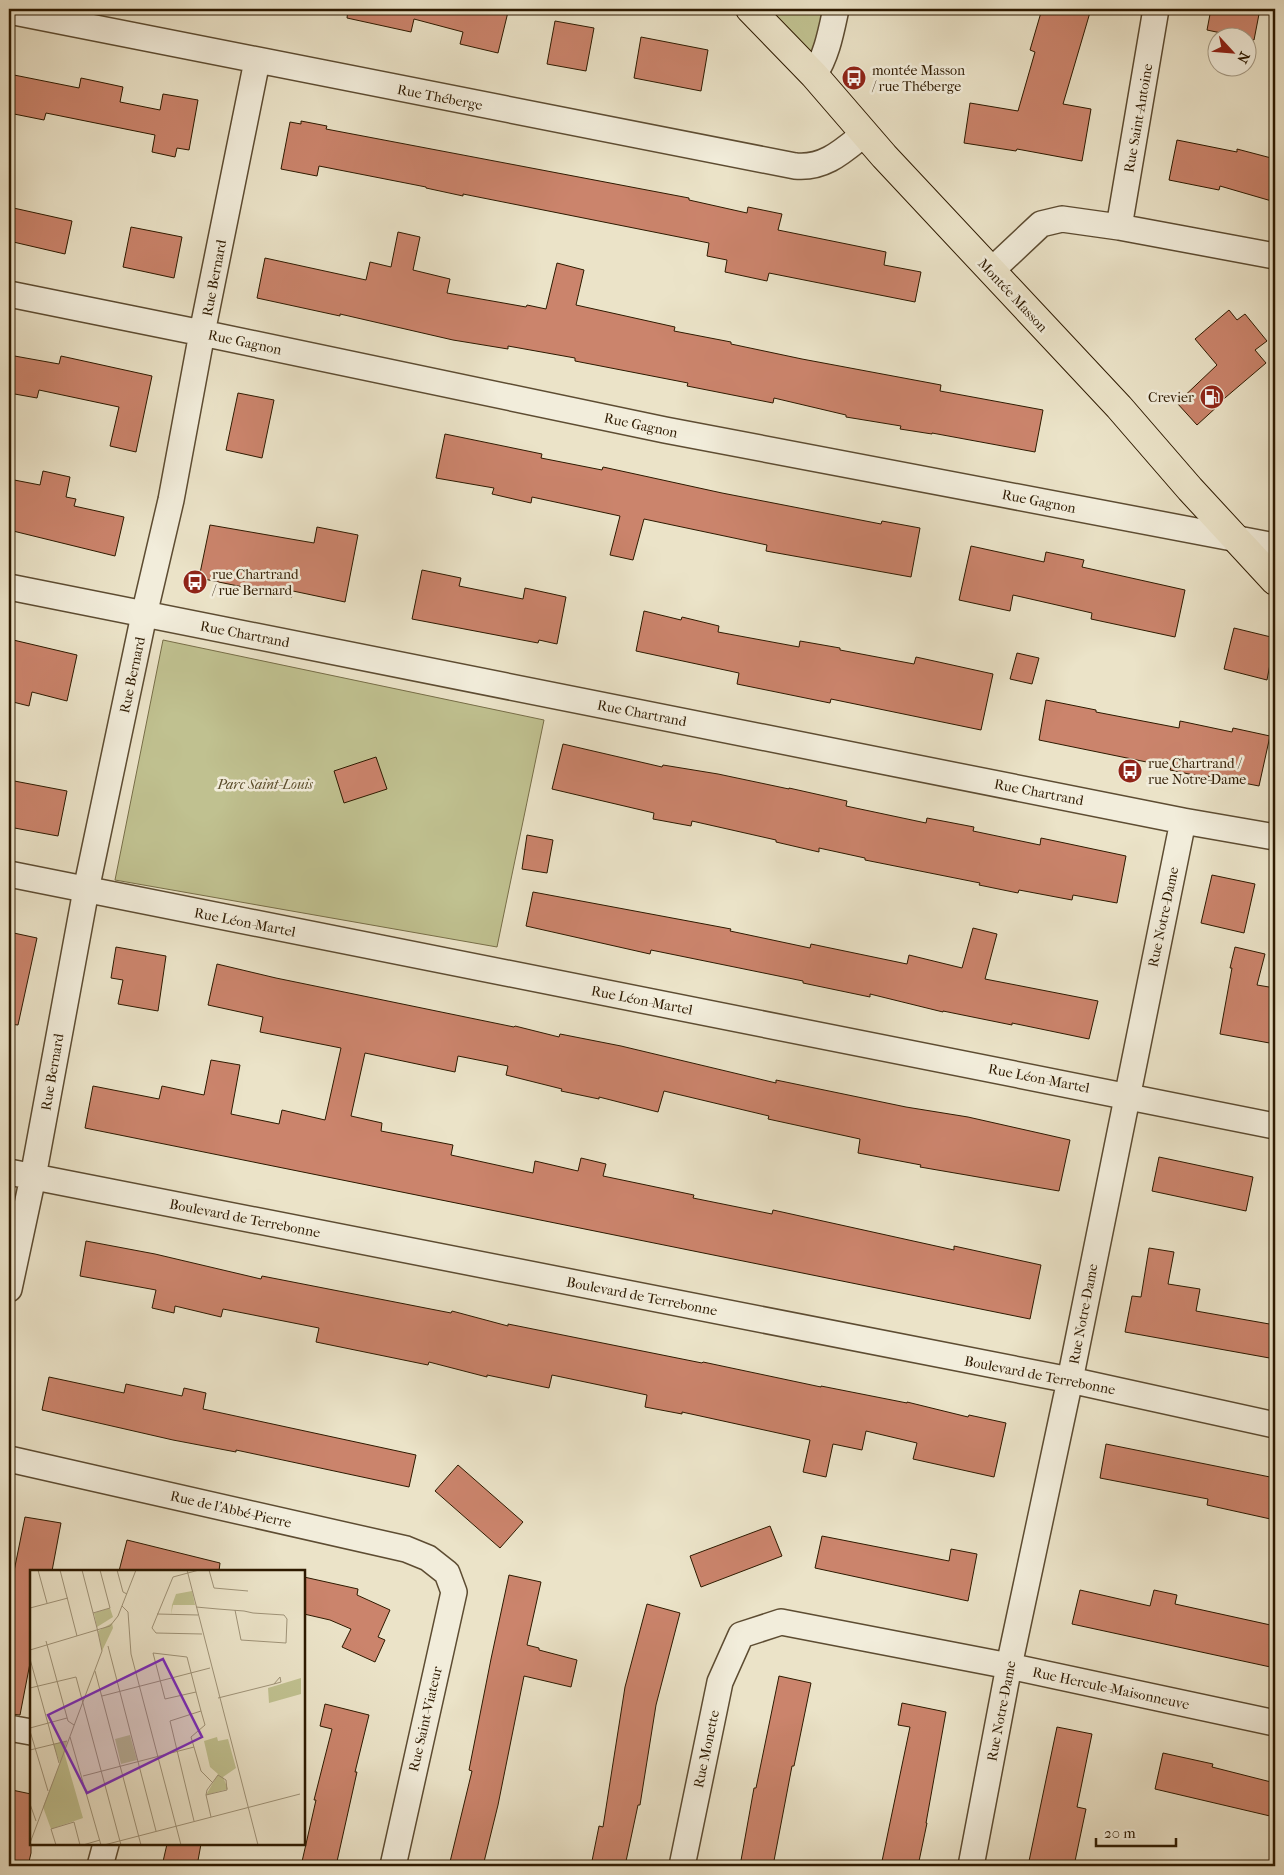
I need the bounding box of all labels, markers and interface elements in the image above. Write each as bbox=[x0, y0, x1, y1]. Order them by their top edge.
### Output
north arrow bbox=[1206, 28, 1256, 78]
text: N bbox=[1233, 49, 1253, 66]
place label: montée Masson / rue Théberge bbox=[871, 62, 965, 95]
street label: Rue Saint-Antoine bbox=[1121, 62, 1156, 174]
bus stop icon: montée Masson / rue Théberge bbox=[841, 65, 867, 91]
street label: Rue Théberge bbox=[396, 81, 484, 114]
street label: Rue Bernard bbox=[199, 238, 230, 318]
street label: Montée Masson bbox=[974, 255, 1051, 336]
street label: Rue Gagnon bbox=[207, 326, 283, 359]
fuel station icon: Crevier bbox=[1199, 384, 1225, 410]
place label: Crevier bbox=[1148, 389, 1194, 406]
street label: Rue Gagnon bbox=[603, 409, 679, 442]
street label: Rue Gagnon bbox=[1001, 486, 1077, 517]
place label: rue Chartrand / rue Bernard bbox=[211, 566, 299, 599]
bus stop icon: rue Chartrand / rue Bernard bbox=[182, 569, 208, 595]
street label: Rue Chartrand bbox=[199, 618, 291, 652]
street label: Rue Bernard bbox=[116, 635, 149, 715]
street label: Rue Chartrand bbox=[596, 697, 688, 731]
place label: rue Chartrand / rue Notre-Dame bbox=[1148, 755, 1246, 788]
bus stop icon: rue Chartrand / rue Notre-Dame bbox=[1117, 758, 1143, 784]
park label: Parc Saint-Louis bbox=[216, 776, 314, 793]
street label: Rue Chartrand bbox=[993, 776, 1085, 810]
street label: Rue Notre-Dame bbox=[1145, 865, 1182, 969]
street label: Rue Léon-Martel bbox=[193, 904, 297, 941]
street label: Rue Léon-Martel bbox=[590, 982, 694, 1019]
street label: Rue Bernard bbox=[37, 1032, 68, 1112]
street label: Rue Léon-Martel bbox=[987, 1060, 1091, 1097]
street label: Boulevard de Terrebonne bbox=[168, 1196, 322, 1241]
street label: Rue Notre-Dame bbox=[1065, 1262, 1102, 1366]
street label: Boulevard de Terrebonne bbox=[565, 1274, 719, 1319]
street label: Boulevard de Terrebonne bbox=[963, 1353, 1117, 1398]
street label: Rue de l'Abbé-Pierre bbox=[169, 1487, 293, 1532]
inset map bbox=[30, 1570, 305, 1845]
street label: Rue Notre-Dame bbox=[983, 1659, 1020, 1763]
street label: Rue Hercule-Maisonneuve bbox=[1031, 1664, 1191, 1713]
street label: Rue Saint-Viateur bbox=[405, 1665, 446, 1773]
street label: Rue Monette bbox=[690, 1708, 723, 1790]
scale bar bbox=[1096, 1815, 1176, 1847]
text: 20 m bbox=[1104, 1824, 1136, 1842]

